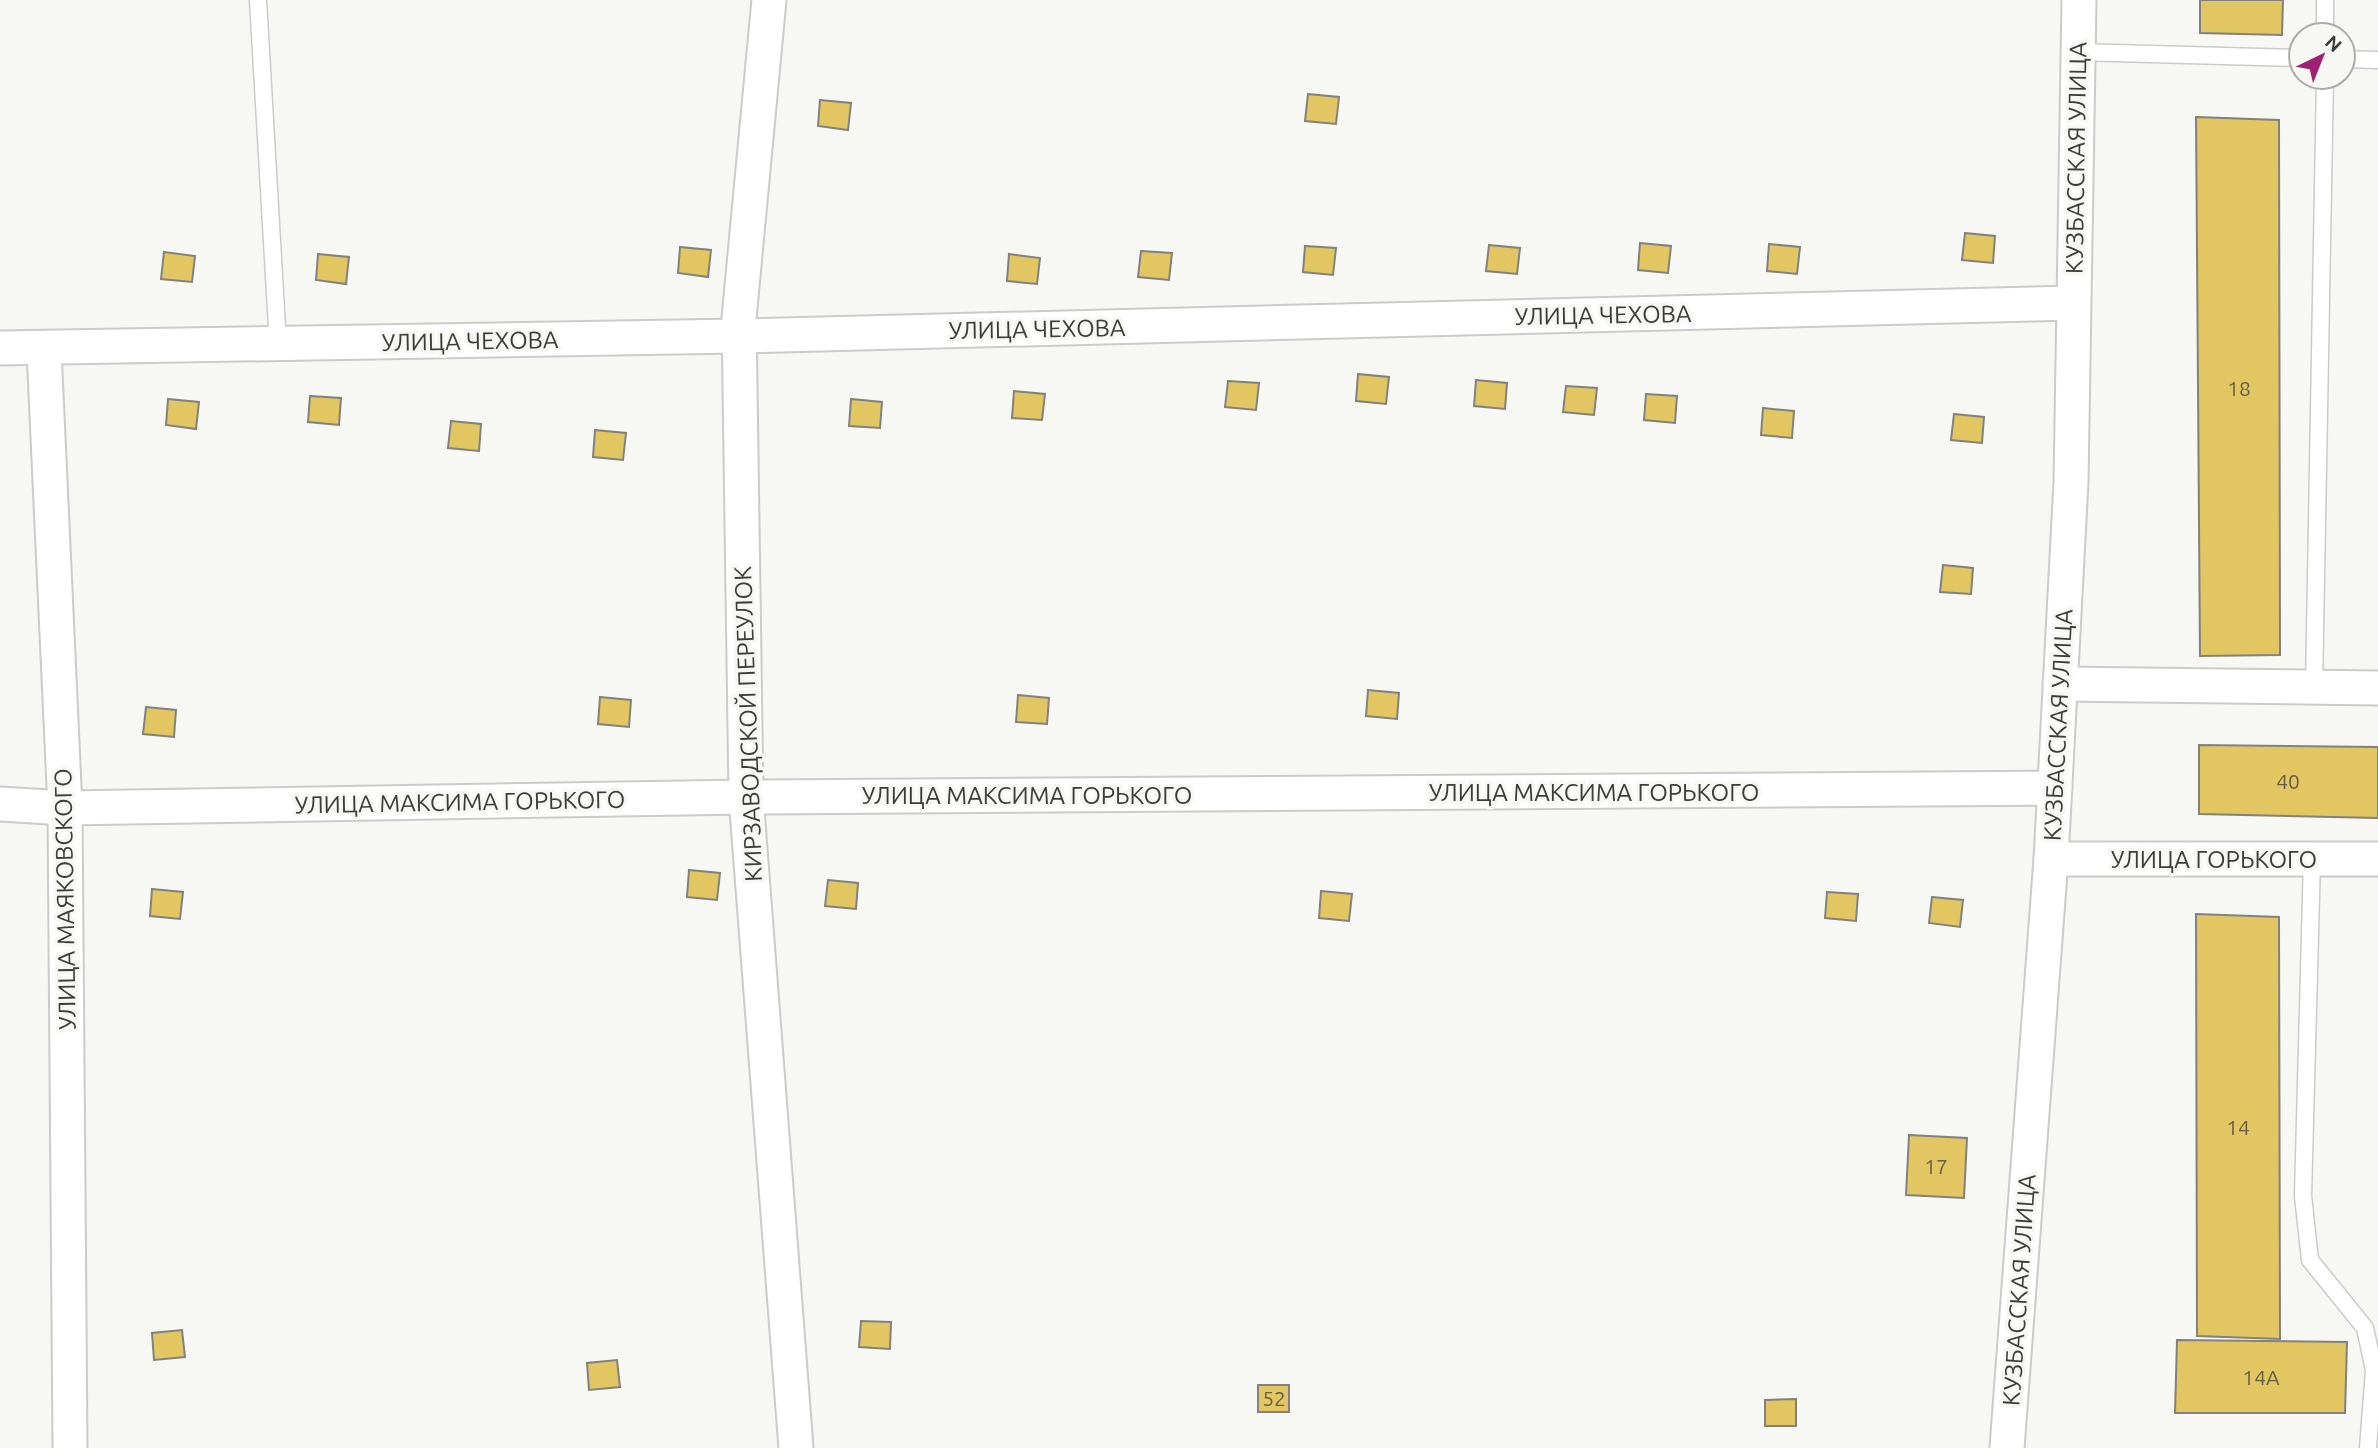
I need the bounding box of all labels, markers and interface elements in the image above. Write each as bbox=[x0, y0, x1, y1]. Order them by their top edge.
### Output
north arrow bbox=[2287, 21, 2357, 91]
text: N bbox=[2321, 31, 2346, 56]
street label: КУЗБАССКАЯ УЛИЦА bbox=[2060, 41, 2092, 274]
street label: УЛИЦА ЧЕХОВА bbox=[1514, 300, 1692, 330]
street label: УЛИЦА ЧЕХОВА bbox=[948, 314, 1126, 344]
street label: УЛИЦА ЧЕХОВА bbox=[381, 326, 559, 356]
house number: 18 bbox=[2227, 376, 2251, 400]
street label: КИРЗАВОДСКОЙ ПЕРЕУЛОК bbox=[728, 565, 767, 882]
street label: КУЗБАССКАЯ УЛИЦА bbox=[2038, 608, 2078, 842]
street label: УЛИЦА МАЯКОВСКОГО bbox=[49, 768, 81, 1030]
house number: 40 bbox=[2276, 769, 2300, 793]
street label: УЛИЦА МАКСИМА ГОРЬКОГО bbox=[1429, 779, 1759, 806]
street label: УЛИЦА МАКСИМА ГОРЬКОГО bbox=[862, 782, 1192, 809]
street label: УЛИЦА МАКСИМА ГОРЬКОГО bbox=[294, 786, 626, 818]
street label: УЛИЦА ГОРЬКОГО bbox=[2111, 846, 2317, 873]
house number: 14 bbox=[2226, 1115, 2250, 1139]
house number: 17 bbox=[1924, 1154, 1948, 1178]
street label: КУЗБАССКАЯ УЛИЦА bbox=[1997, 1173, 2041, 1407]
house number: 14А bbox=[2242, 1365, 2280, 1389]
house number: 52 bbox=[1262, 1386, 1286, 1410]

